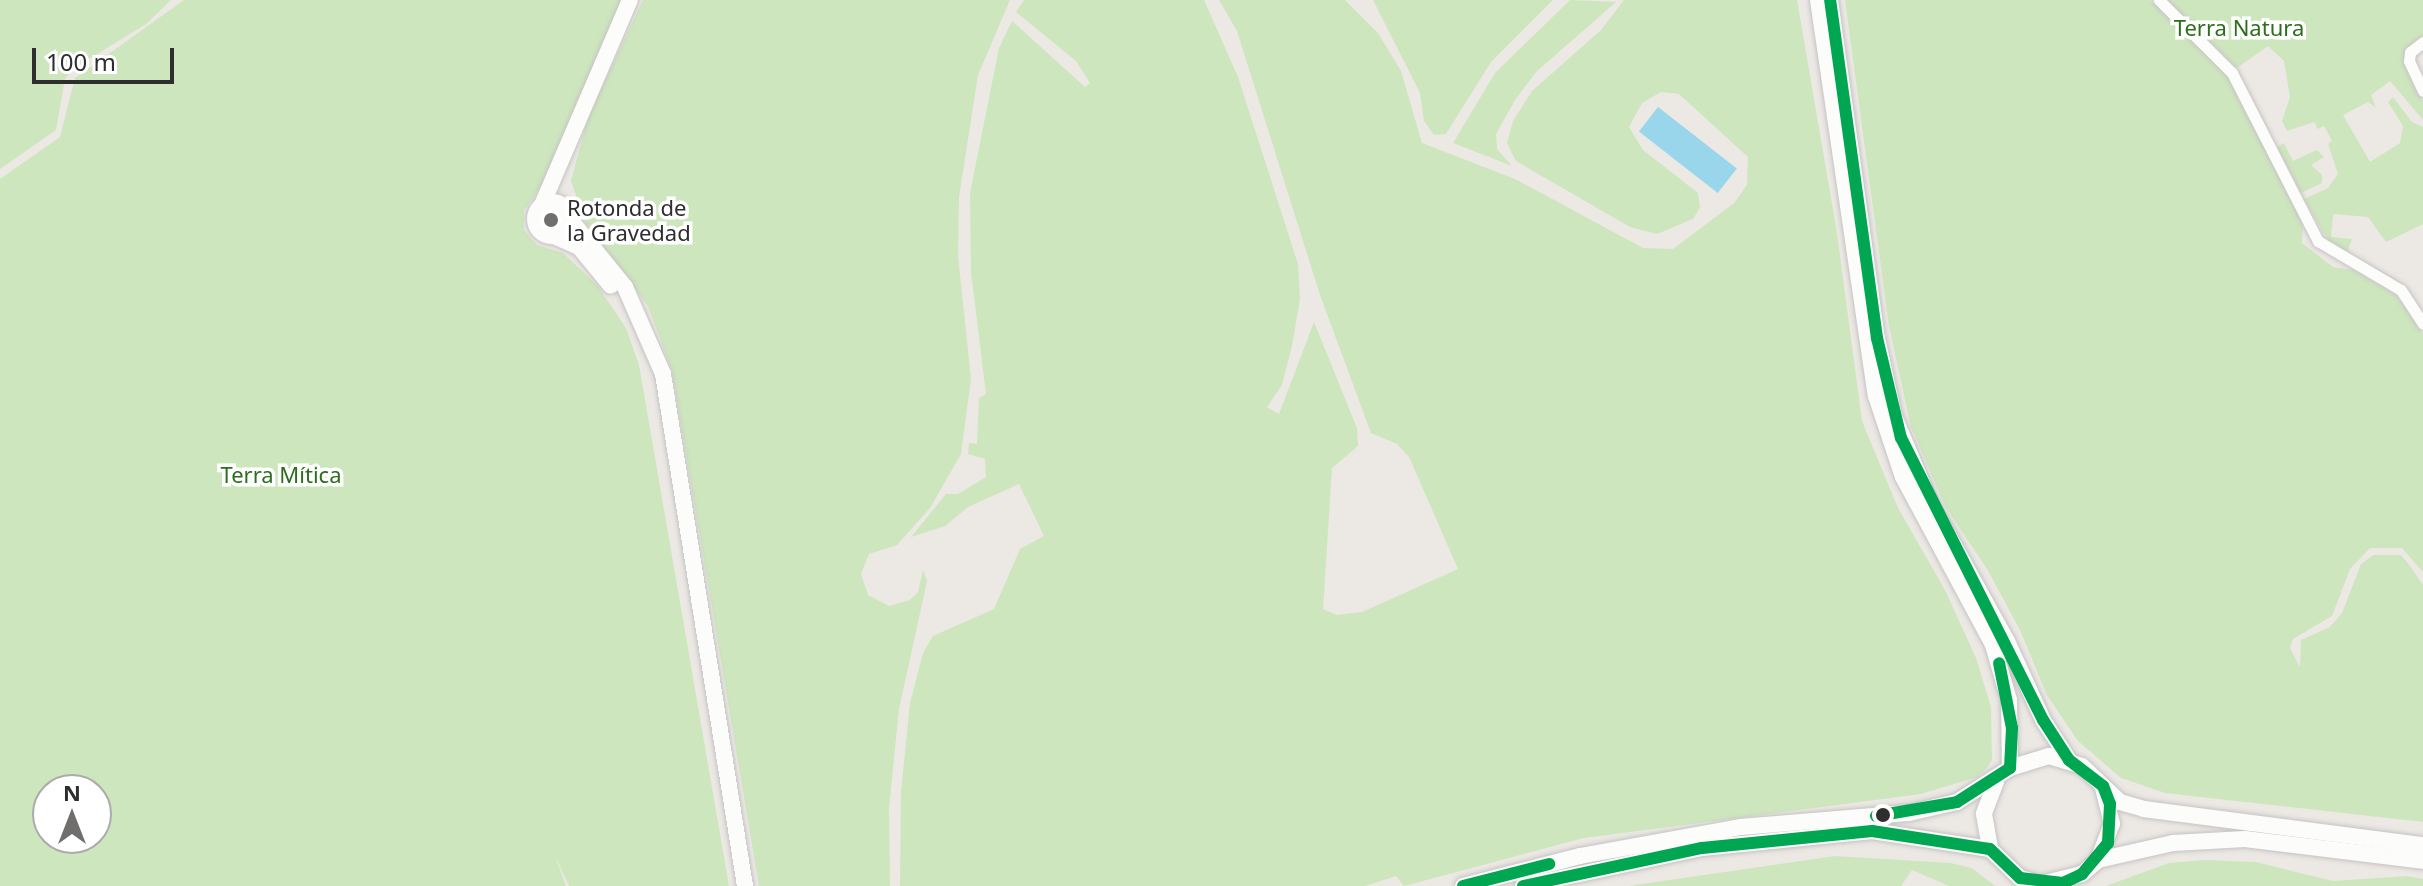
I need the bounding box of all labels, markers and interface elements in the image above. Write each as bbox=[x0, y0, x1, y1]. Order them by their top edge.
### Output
park label: Terra Natura bbox=[2174, 15, 2304, 41]
scale bar bbox=[36, 32, 178, 82]
text: 100 m bbox=[46, 45, 116, 78]
place label: Rotonda de la Gravedad bbox=[567, 194, 691, 246]
marker: Rotonda de la Gravedad bbox=[542, 211, 560, 229]
park label: Terra Mítica bbox=[220, 462, 342, 488]
north arrow bbox=[32, 774, 112, 854]
text: N bbox=[63, 777, 81, 807]
unlabelled marker bbox=[1875, 807, 1891, 823]

